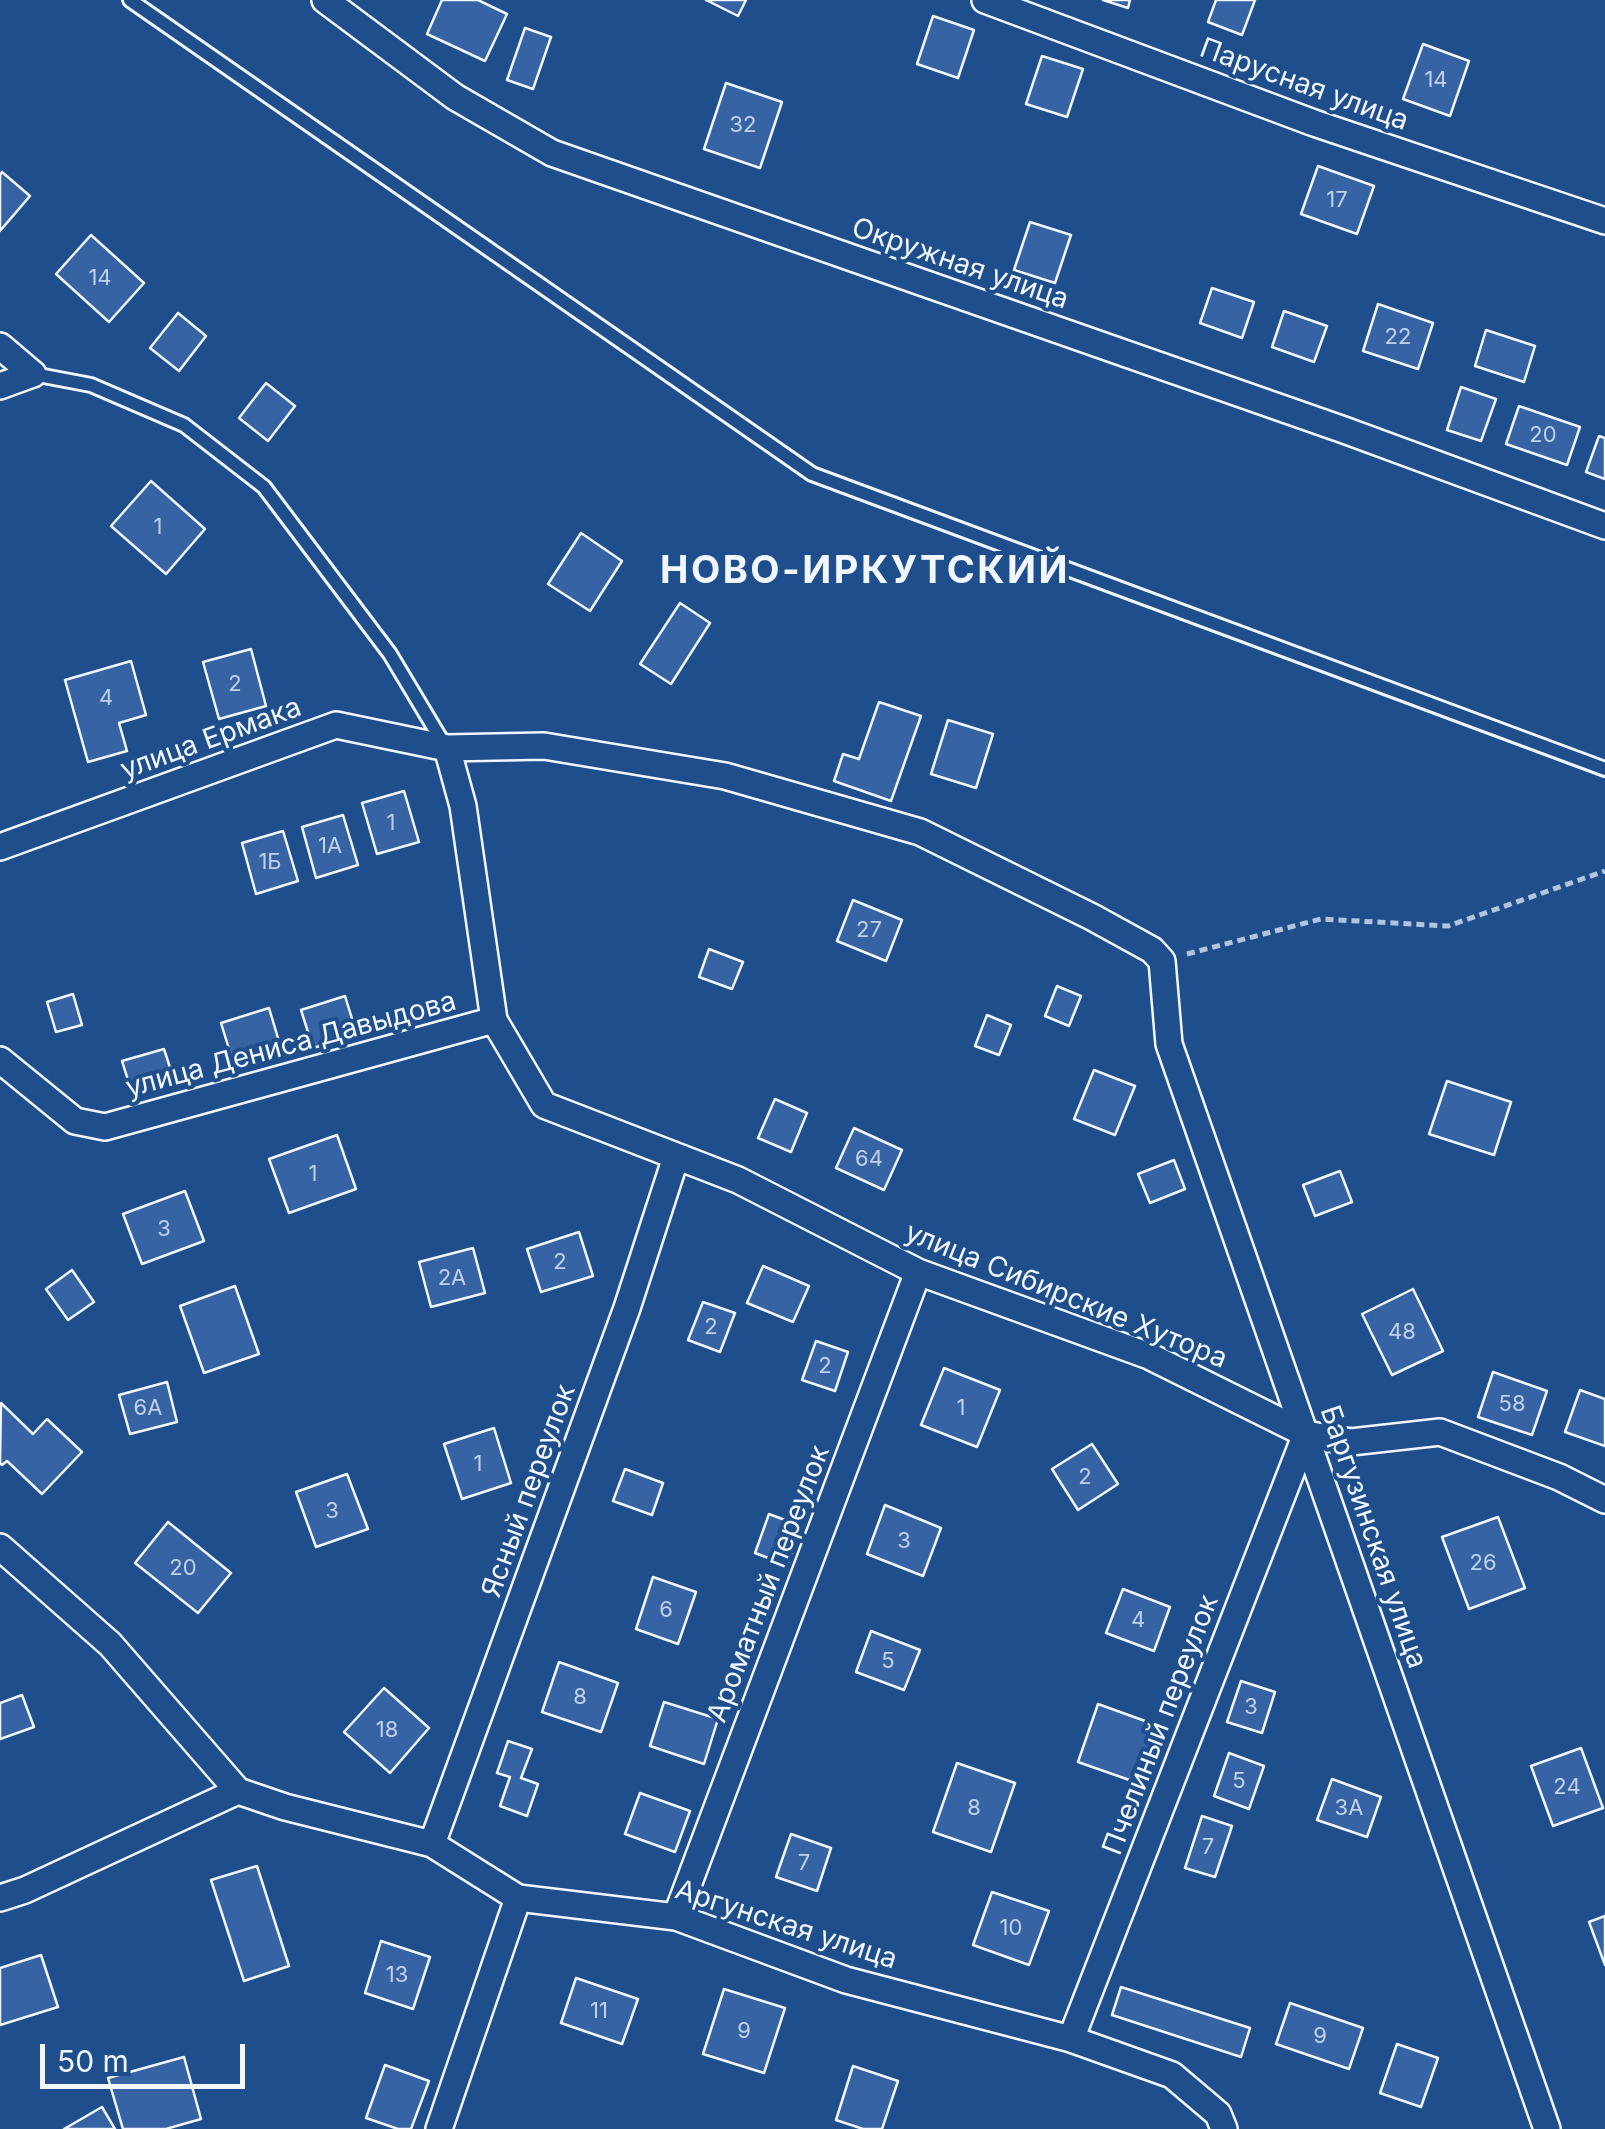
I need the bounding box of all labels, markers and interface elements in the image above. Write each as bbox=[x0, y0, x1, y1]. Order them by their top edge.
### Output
street label: Парусная улица bbox=[1195, 32, 1413, 138]
house number: 14 bbox=[1424, 67, 1448, 93]
house number: 32 bbox=[729, 112, 757, 138]
house number: 17 bbox=[1326, 187, 1348, 213]
street label: Окружная улица bbox=[847, 211, 1073, 317]
house number: 14 bbox=[88, 265, 112, 291]
house number: 22 bbox=[1385, 324, 1411, 350]
house number: 20 bbox=[1529, 422, 1557, 448]
house number: 1 bbox=[154, 514, 162, 540]
district label: НОВО-ИРКУТСКИЙ bbox=[660, 549, 1070, 595]
house number: 2 bbox=[228, 671, 242, 697]
house number: 4 bbox=[99, 685, 113, 711]
street label: улица Ермака bbox=[116, 691, 306, 787]
house number: 1 bbox=[387, 810, 395, 836]
house number: 1А bbox=[318, 833, 342, 859]
house number: 1Б bbox=[258, 849, 282, 875]
house number: 27 bbox=[856, 917, 882, 943]
street label: улица Дениса Давыдова bbox=[122, 985, 460, 1105]
house number: 64 bbox=[855, 1146, 883, 1172]
house number: 1 bbox=[309, 1161, 317, 1187]
house number: 3 bbox=[157, 1216, 171, 1242]
street label: улица Сибирские Хутора bbox=[900, 1216, 1232, 1376]
house number: 2 bbox=[553, 1249, 567, 1275]
house number: 2А bbox=[438, 1265, 466, 1291]
house number: 2 bbox=[704, 1314, 718, 1340]
house number: 48 bbox=[1388, 1319, 1416, 1345]
house number: 2 bbox=[818, 1353, 832, 1379]
street label: Ясный переулок bbox=[475, 1380, 583, 1602]
house number: 58 bbox=[1499, 1391, 1525, 1417]
house number: 6А bbox=[134, 1395, 162, 1421]
house number: 1 bbox=[957, 1395, 965, 1421]
street label: Баргузинская улица bbox=[1312, 1401, 1434, 1673]
street label: Ароматный переулок bbox=[701, 1441, 837, 1727]
house number: 1 bbox=[474, 1451, 482, 1477]
house number: 2 bbox=[1078, 1464, 1092, 1490]
house number: 3 bbox=[325, 1498, 339, 1524]
house number: 3 bbox=[897, 1528, 911, 1554]
house number: 26 bbox=[1469, 1550, 1497, 1576]
house number: 20 bbox=[169, 1555, 197, 1581]
street label: Пчелиный переулок bbox=[1096, 1590, 1226, 1860]
house number: 6 bbox=[659, 1597, 673, 1623]
house number: 4 bbox=[1131, 1607, 1145, 1633]
house number: 5 bbox=[881, 1648, 895, 1674]
house number: 8 bbox=[573, 1684, 587, 1710]
house number: 3 bbox=[1244, 1694, 1258, 1720]
house number: 18 bbox=[376, 1717, 398, 1743]
house number: 5 bbox=[1232, 1768, 1246, 1794]
house number: 24 bbox=[1553, 1774, 1581, 1800]
house number: 8 bbox=[967, 1795, 981, 1821]
house number: 3А bbox=[1335, 1795, 1363, 1821]
house number: 7 bbox=[1202, 1834, 1214, 1860]
house number: 7 bbox=[798, 1850, 810, 1876]
street label: Аргунская улица bbox=[671, 1873, 901, 1977]
house number: 10 bbox=[1000, 1915, 1022, 1941]
house number: 13 bbox=[386, 1962, 408, 1988]
house number: 11 bbox=[590, 1998, 608, 2024]
house number: 9 bbox=[737, 2018, 751, 2044]
house number: 9 bbox=[1313, 2023, 1327, 2049]
scale bar bbox=[45, 2024, 250, 2086]
text: 50 m bbox=[57, 2043, 129, 2079]

